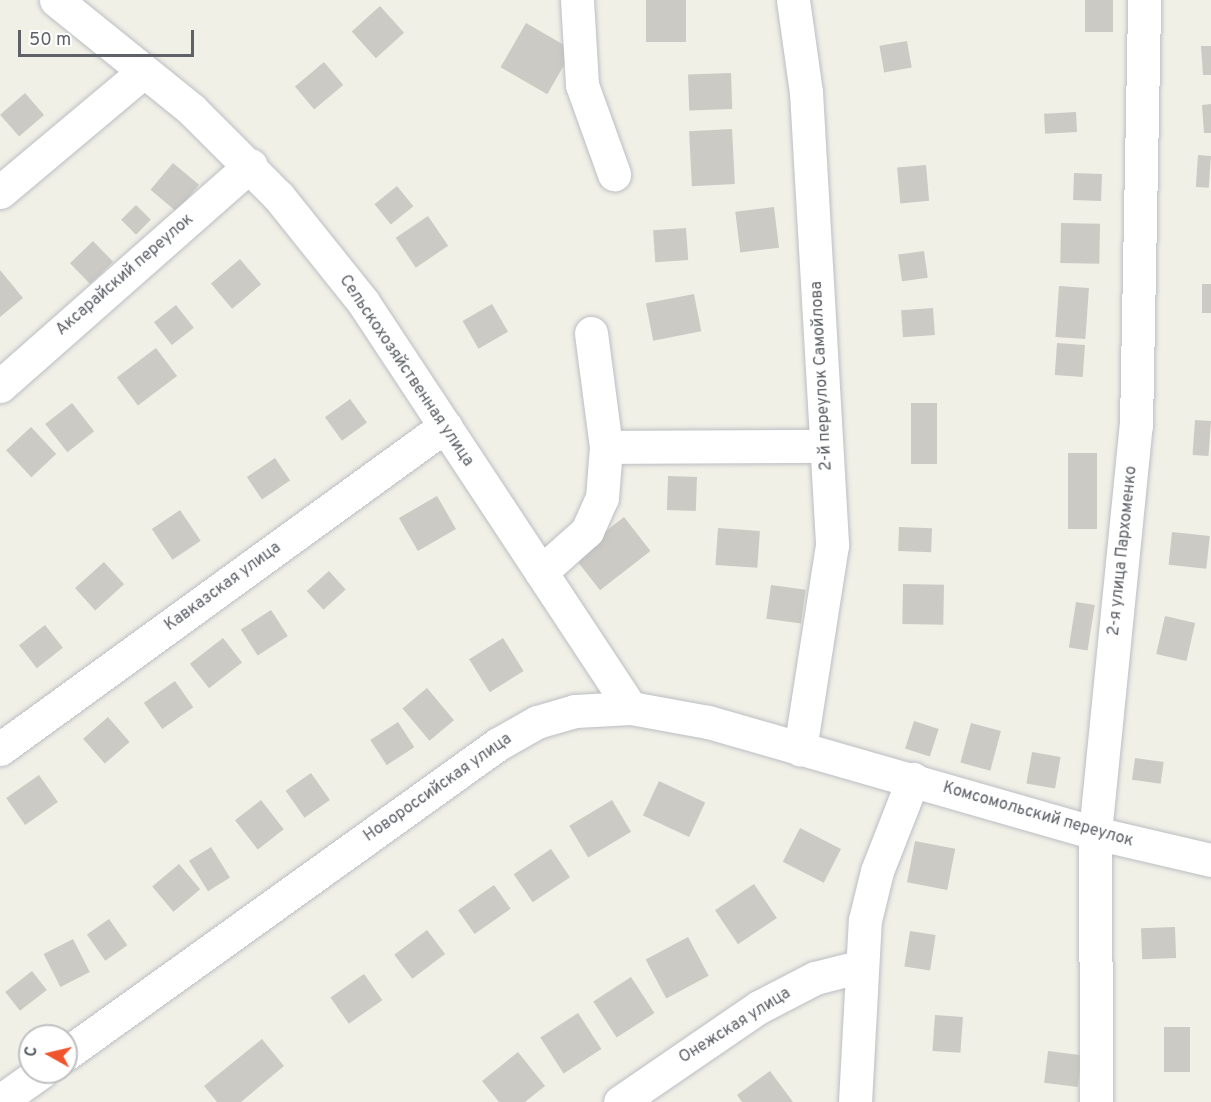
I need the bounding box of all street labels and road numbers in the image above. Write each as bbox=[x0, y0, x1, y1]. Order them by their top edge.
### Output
street label: Аксарайский переулок bbox=[52, 210, 198, 340]
street label: Сельскохозяйственная улица bbox=[335, 272, 477, 470]
street label: 2-й переулок Самойлова bbox=[807, 281, 837, 471]
street label: 2-я улица Пархоменко bbox=[1105, 465, 1141, 637]
street label: Кавказская улица bbox=[161, 539, 285, 635]
street label: Новороссийская улица bbox=[360, 730, 516, 846]
street label: Комсомольский переулок bbox=[941, 779, 1135, 851]
street label: Онежская улица bbox=[676, 984, 794, 1068]

